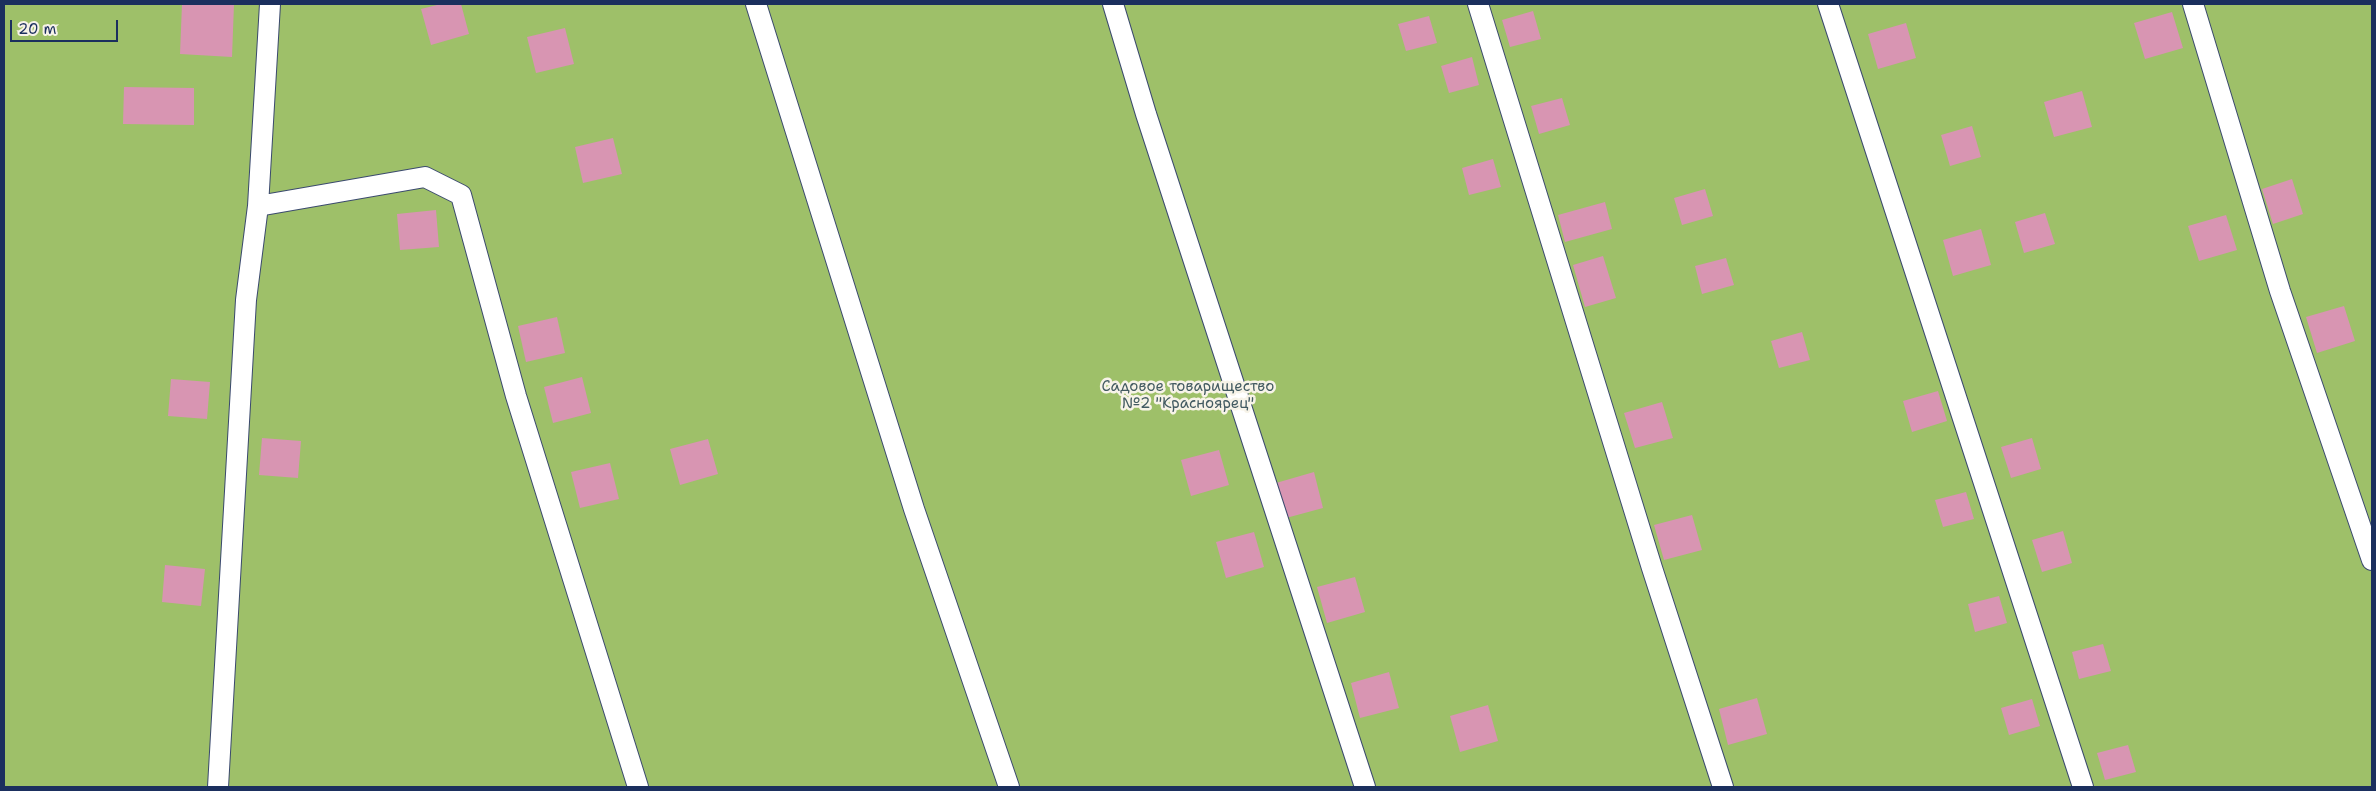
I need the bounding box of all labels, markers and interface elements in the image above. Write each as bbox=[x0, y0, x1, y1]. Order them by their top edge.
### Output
scale bar bbox=[12, 10, 120, 42]
text: 20 m bbox=[18, 19, 57, 39]
park label: Садовое товарищество №2 "Красноярец" bbox=[1102, 378, 1274, 413]

